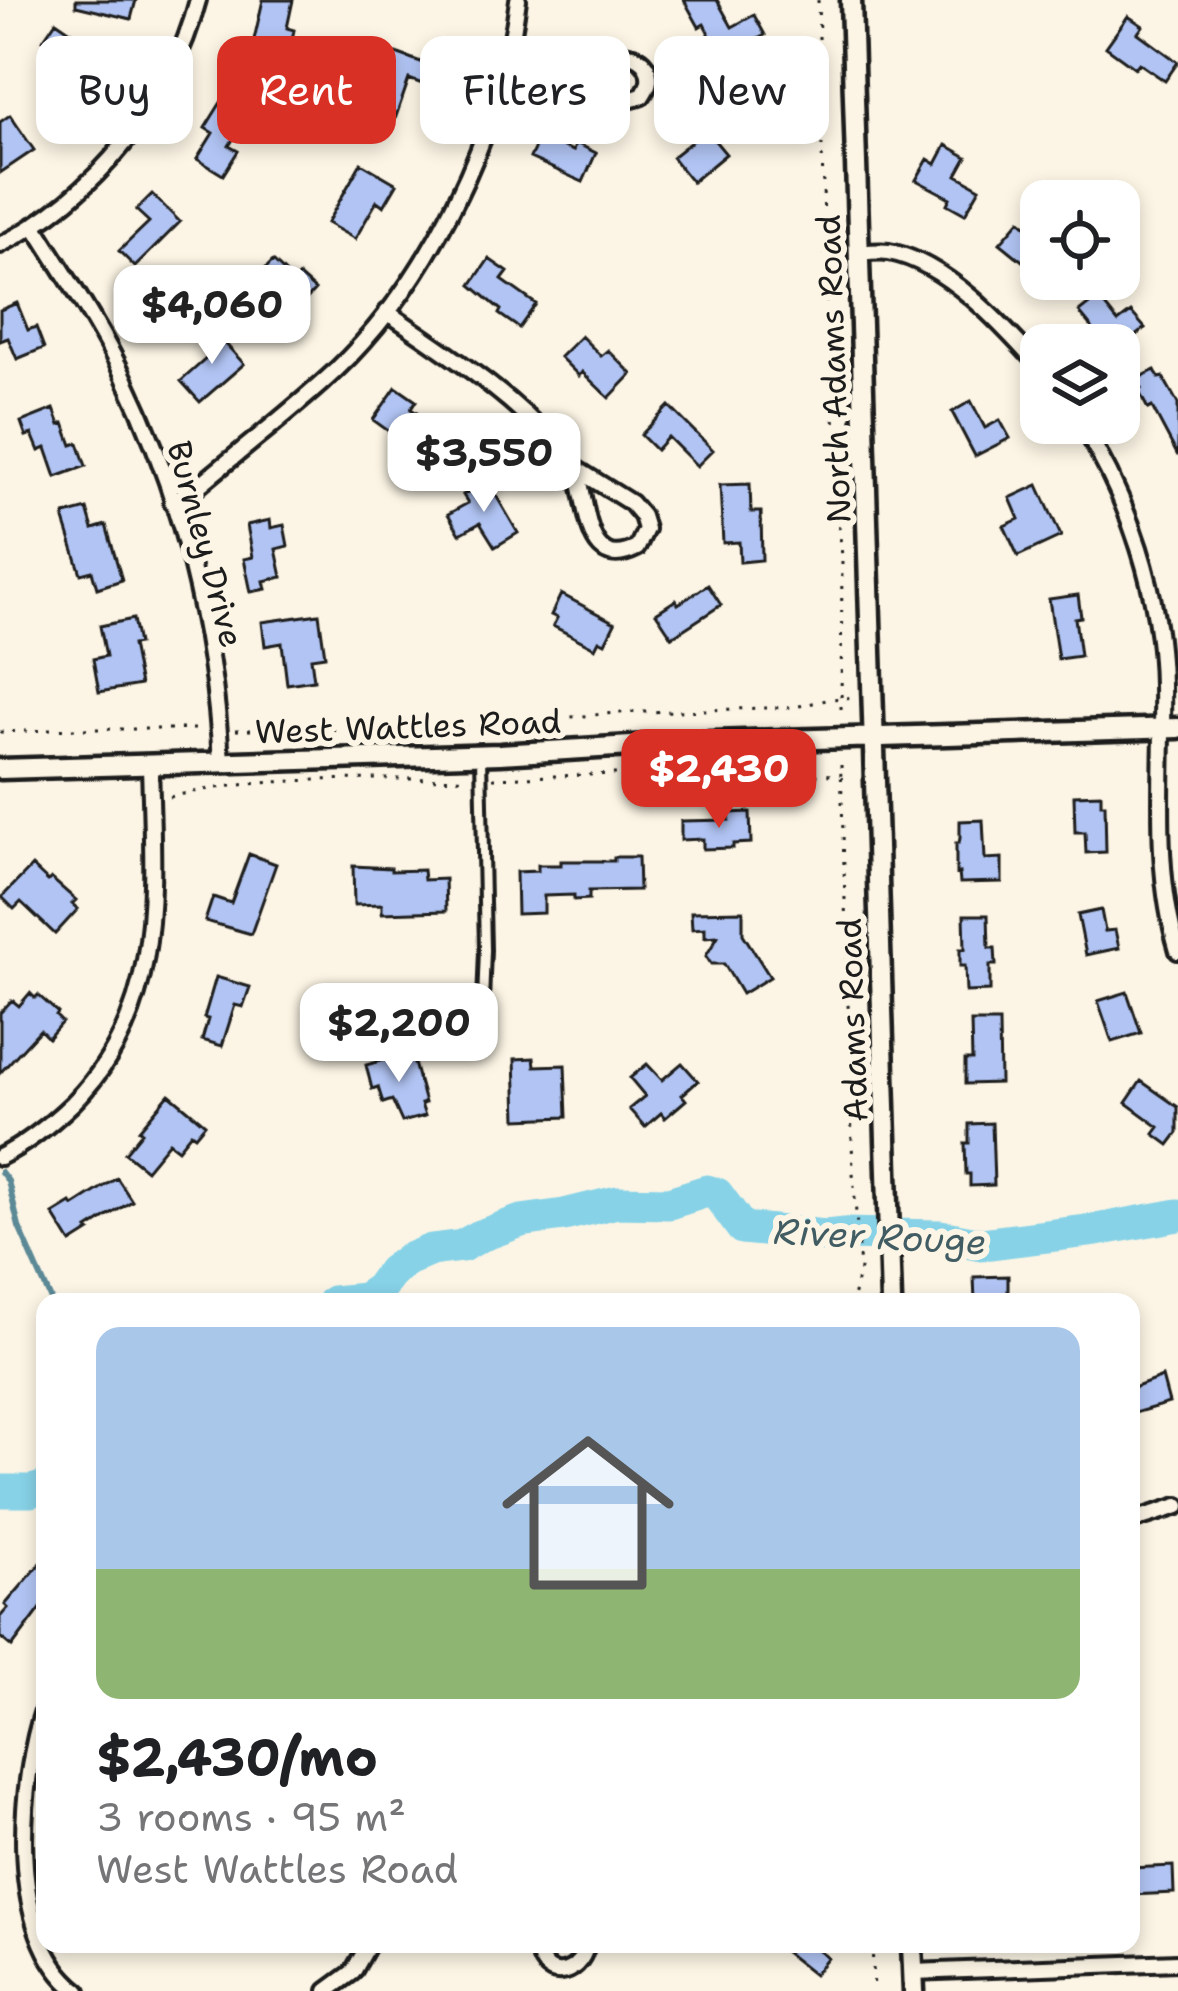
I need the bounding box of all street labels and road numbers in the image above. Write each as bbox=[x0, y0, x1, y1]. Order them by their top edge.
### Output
street label: North Adams Road bbox=[806, 214, 861, 524]
street label: Burnley Drive bbox=[156, 436, 255, 652]
street label: West Wattles Road bbox=[254, 699, 562, 754]
street label: Adams Road bbox=[826, 917, 879, 1123]

